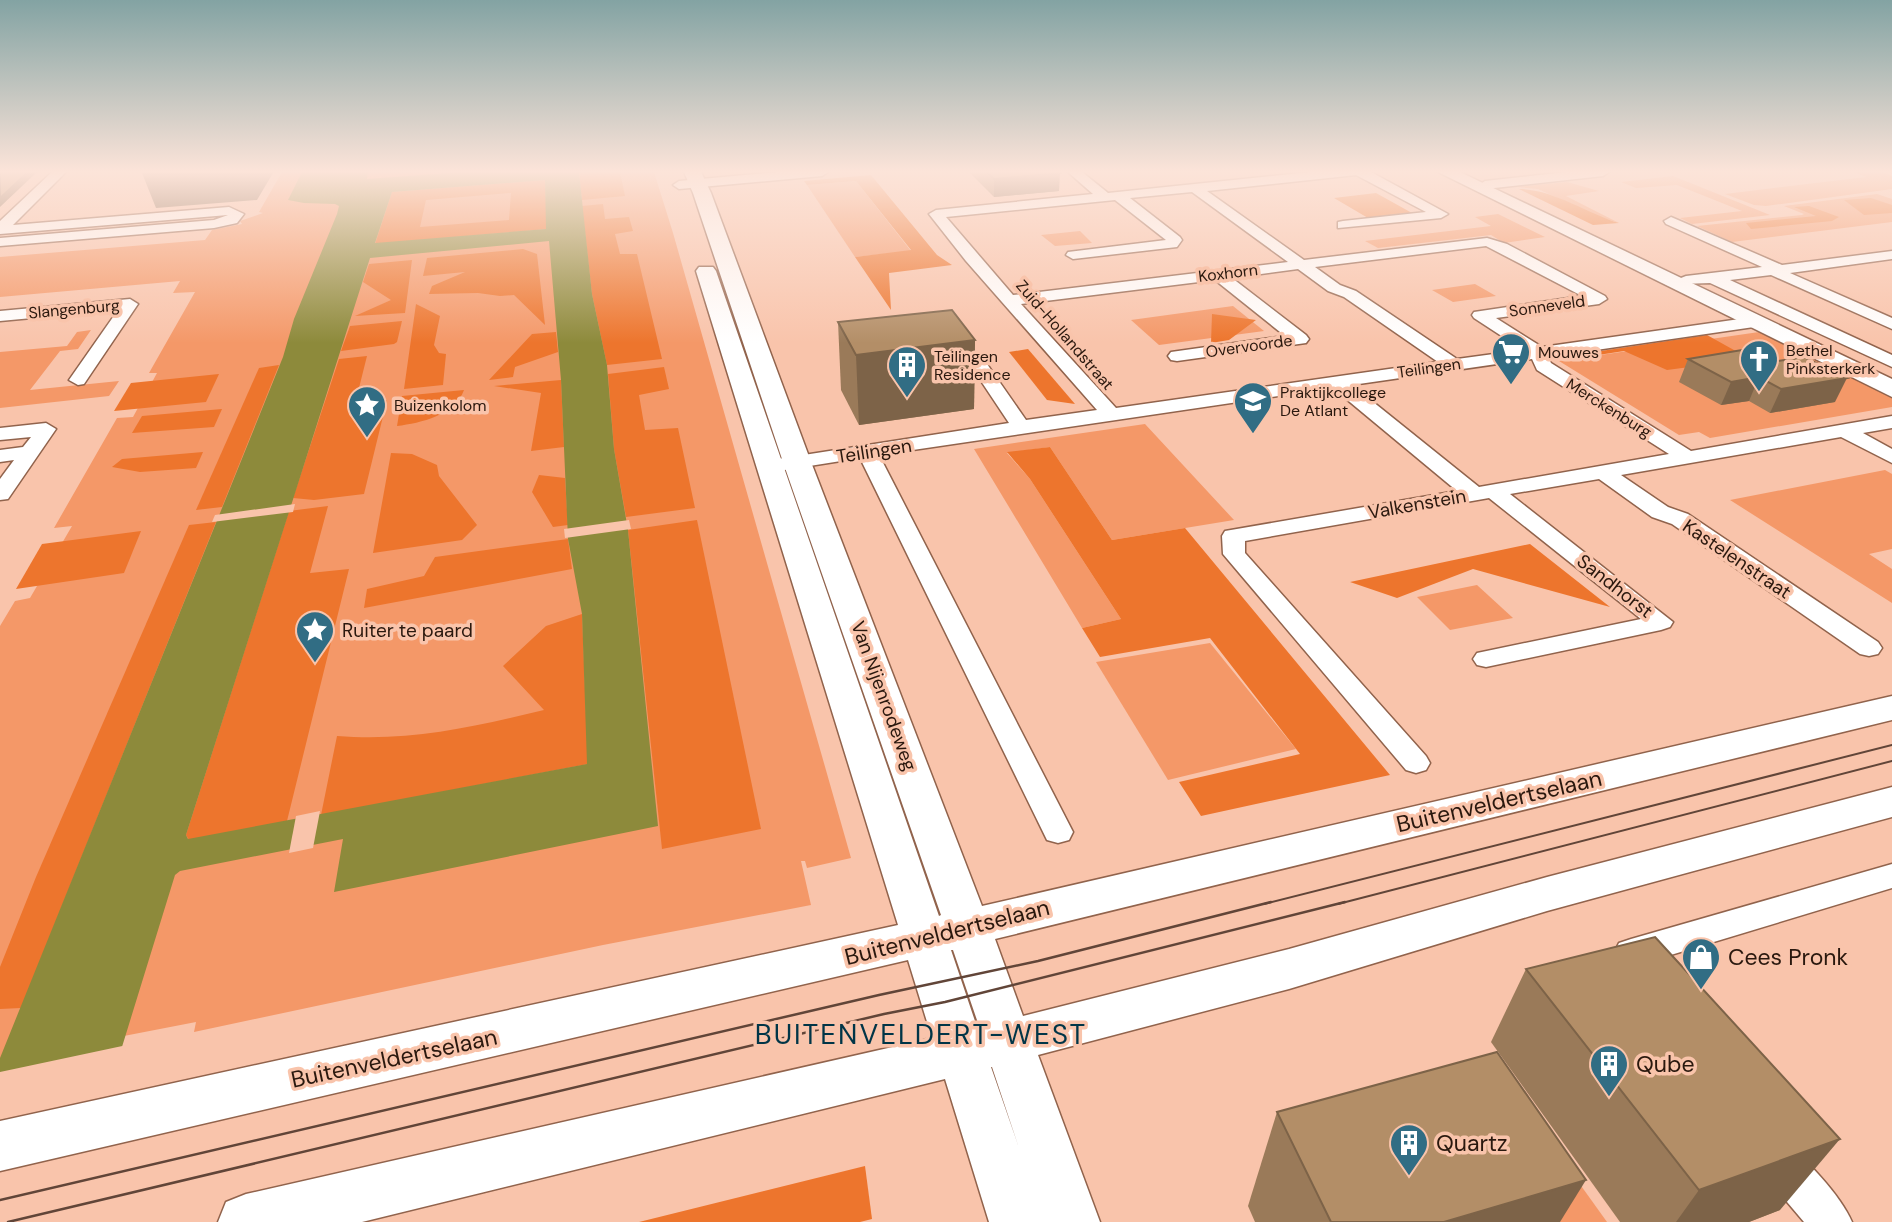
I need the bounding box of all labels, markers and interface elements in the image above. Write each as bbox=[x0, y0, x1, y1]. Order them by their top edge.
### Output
street label: Koxhorn bbox=[1197, 259, 1259, 287]
street label: Zuid-Hollandstraat bbox=[1011, 276, 1119, 394]
street label: Sonneveld bbox=[1508, 290, 1586, 322]
street label: Slangenburg bbox=[28, 295, 121, 323]
street label: Overvoorde bbox=[1204, 330, 1294, 362]
supermarket icon: Mouwes bbox=[1490, 331, 1532, 386]
church icon: Bethel Pinksterkerk bbox=[1738, 338, 1780, 393]
place label: Bethel Pinksterkerk bbox=[1786, 340, 1875, 379]
place label: Mouwes bbox=[1538, 342, 1599, 363]
building icon: Teilingen Residence bbox=[886, 344, 928, 399]
place label: Teilingen Residence bbox=[934, 346, 1011, 385]
street label: Teilingen bbox=[1396, 353, 1462, 383]
street label: Merckenburg bbox=[1562, 373, 1656, 443]
school or university icon: Praktijkcollege De Atlant bbox=[1232, 380, 1274, 435]
place label: Praktijkcollege De Atlant bbox=[1280, 382, 1386, 421]
place icon: Buizenkolom bbox=[346, 384, 388, 439]
place label: Buizenkolom bbox=[394, 395, 487, 416]
street label: Teilingen bbox=[835, 433, 913, 469]
street label: Valkenstein bbox=[1366, 483, 1468, 525]
street label: Kastelenstraat bbox=[1678, 514, 1796, 604]
street label: Sandhorst bbox=[1572, 548, 1658, 624]
place icon: Ruiter te paard bbox=[294, 609, 336, 664]
place label: Ruiter te paard bbox=[342, 618, 473, 643]
street label: Van Nijenrodeweg bbox=[845, 618, 923, 775]
street label: Buitenveldertselaan bbox=[1393, 763, 1605, 839]
street label: Buitenveldertselaan bbox=[841, 892, 1053, 972]
shop icon: Cees Pronk bbox=[1680, 936, 1722, 991]
place label: Cees Pronk bbox=[1728, 942, 1849, 972]
district label: BUITENVELDERT-WEST bbox=[755, 1016, 1087, 1053]
street label: Buitenveldertselaan bbox=[288, 1021, 500, 1095]
building icon: Qube bbox=[1588, 1043, 1630, 1098]
place label: Qube bbox=[1636, 1049, 1694, 1079]
building icon: Quartz bbox=[1388, 1122, 1430, 1177]
place label: Quartz bbox=[1436, 1128, 1508, 1158]

